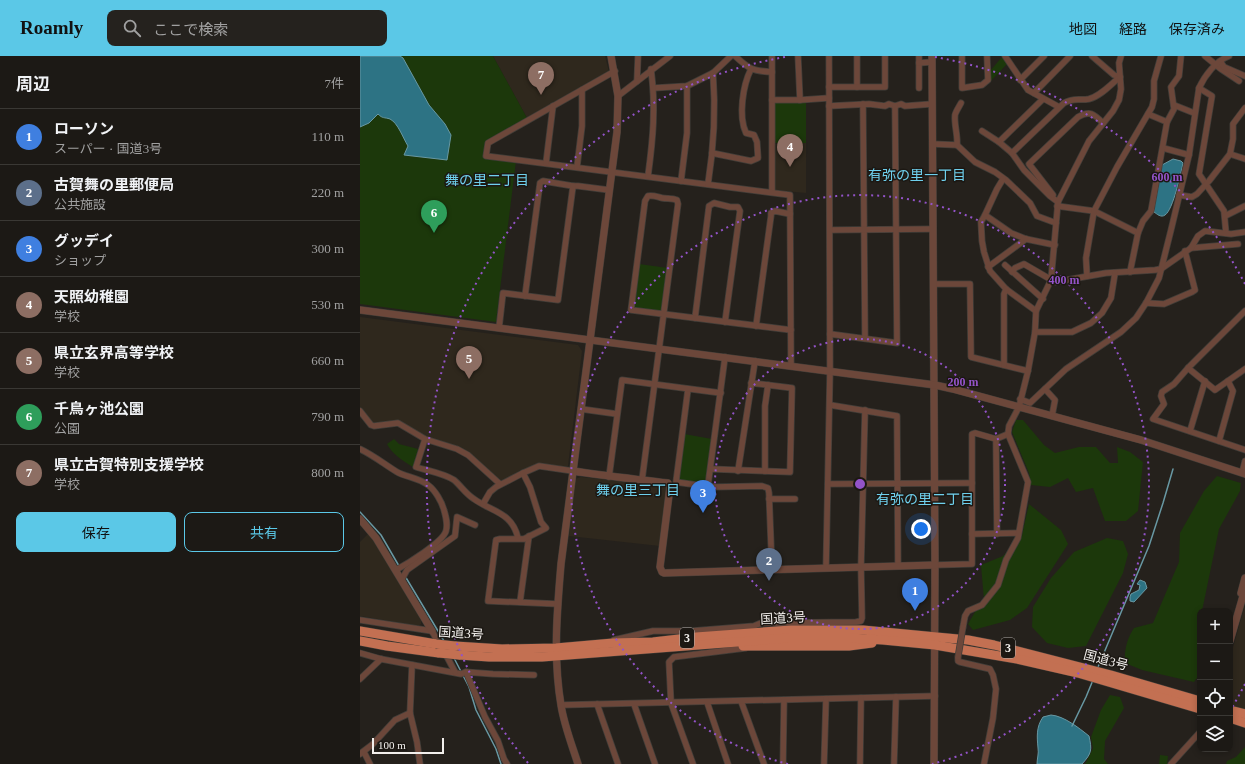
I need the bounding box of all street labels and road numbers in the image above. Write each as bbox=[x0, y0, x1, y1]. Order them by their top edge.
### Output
street label: 国道3号 bbox=[760, 609, 806, 627]
street label: 国道3号 bbox=[438, 624, 484, 642]
road number: 3 bbox=[680, 628, 694, 648]
road number: 3 bbox=[1001, 638, 1015, 658]
street label: 国道3号 bbox=[1082, 647, 1130, 673]

